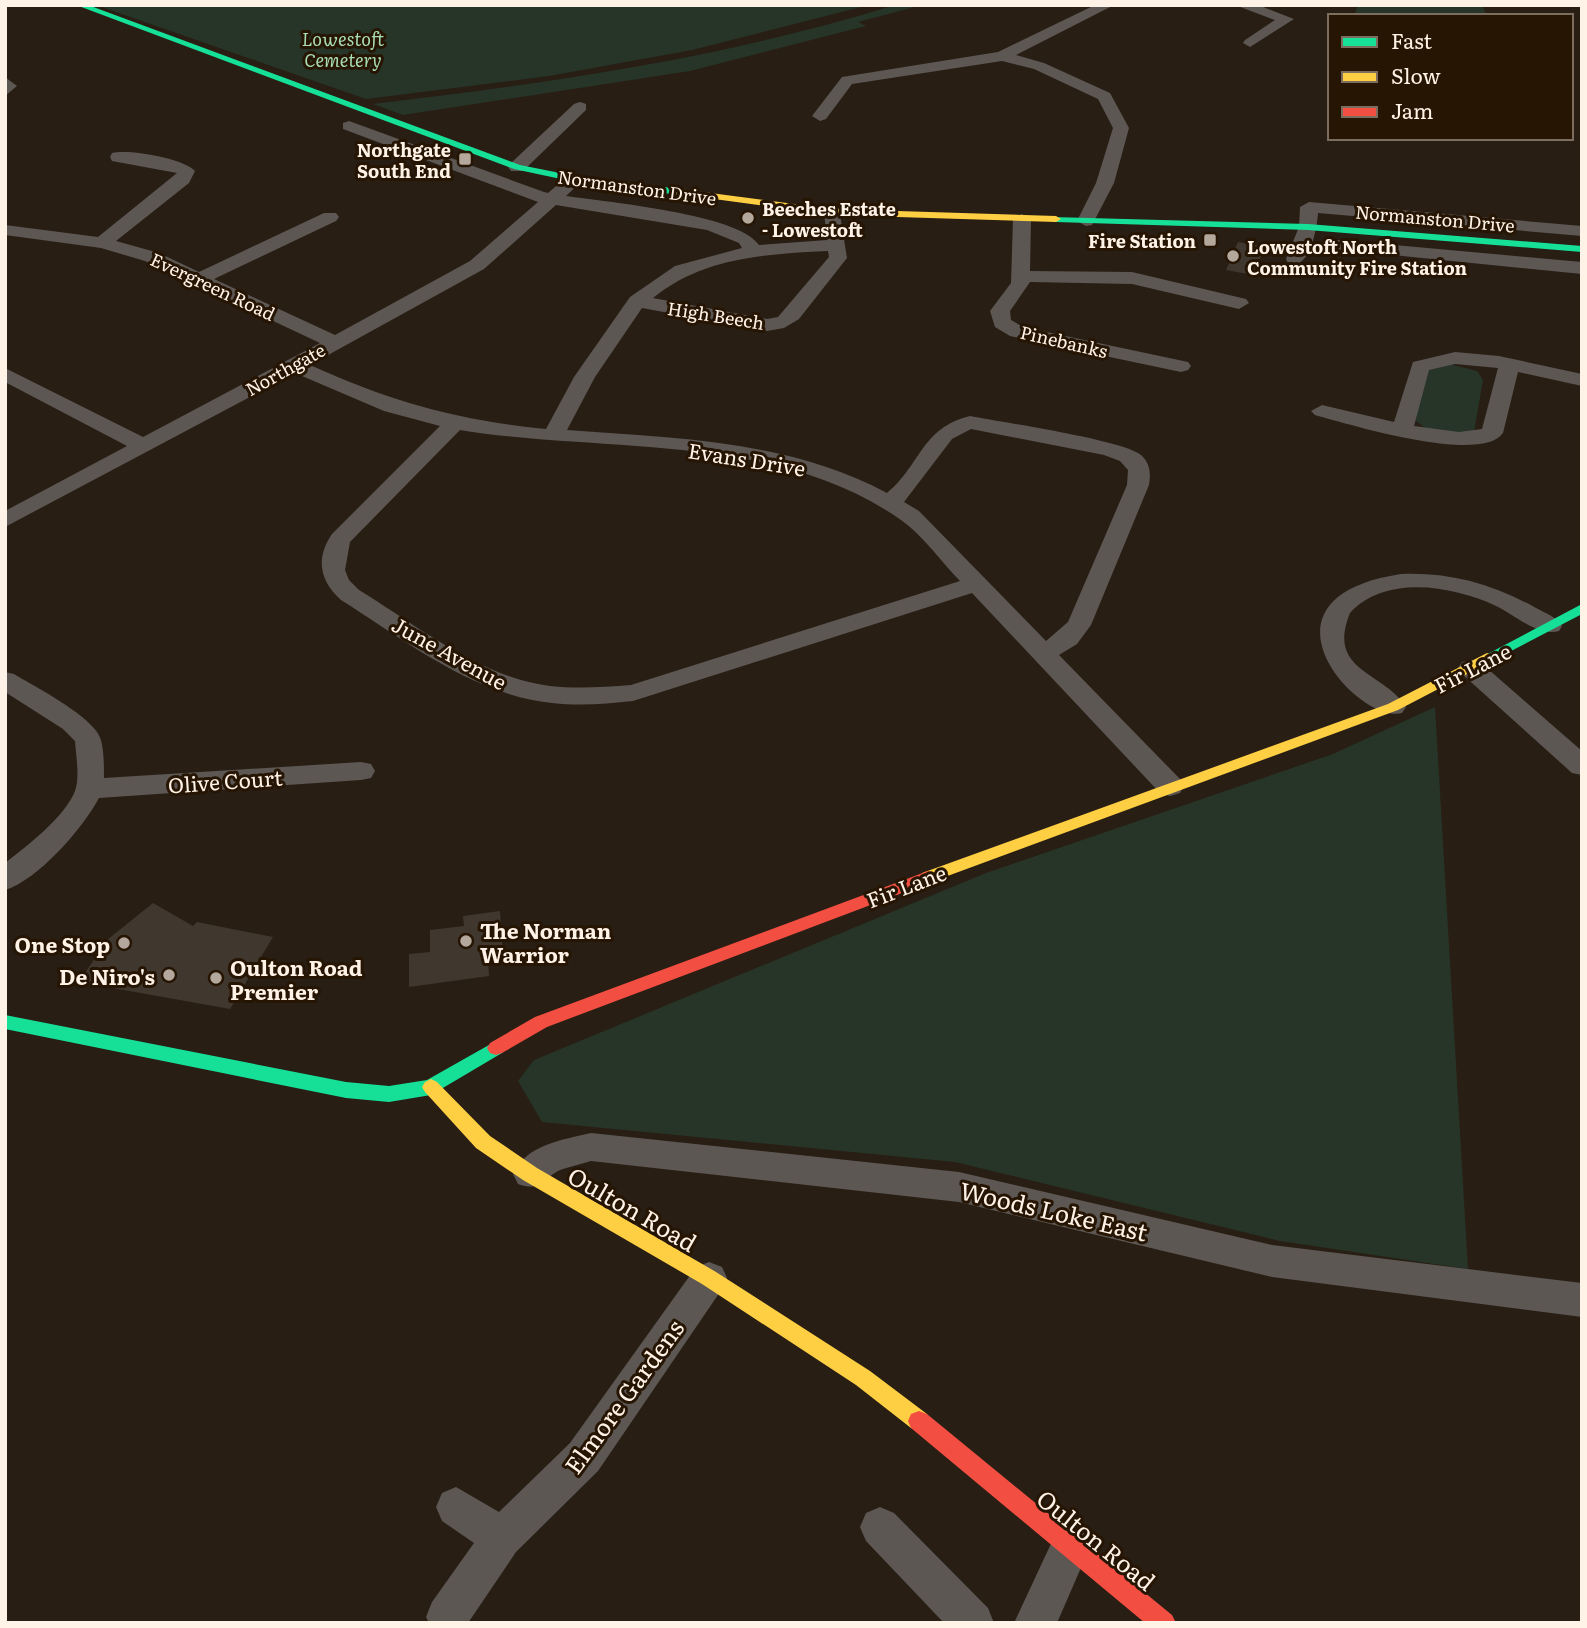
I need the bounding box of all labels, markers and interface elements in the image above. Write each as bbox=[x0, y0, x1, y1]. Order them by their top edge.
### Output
legend bbox=[1328, 14, 1573, 140]
text: Fast bbox=[1391, 24, 1432, 55]
park label: Lowestoft Cemetery bbox=[302, 25, 384, 73]
text: Slow bbox=[1391, 59, 1441, 90]
text: Jam bbox=[1391, 94, 1433, 125]
place label: Northgate South End bbox=[357, 136, 451, 184]
marker: Northgate South End bbox=[457, 151, 473, 167]
street label: Normanston Drive bbox=[556, 162, 718, 212]
place label: Beeches Estate - Lowestoft bbox=[762, 195, 896, 243]
street label: Normanston Drive bbox=[1354, 198, 1516, 238]
marker: Beeches Estate - Lowestoft bbox=[740, 210, 756, 226]
place label: Fire Station bbox=[1088, 227, 1196, 254]
marker: Fire Station bbox=[1202, 232, 1218, 248]
place label: Lowestoft North Community Fire Station bbox=[1247, 233, 1468, 281]
street label: Evergreen Road bbox=[146, 245, 280, 327]
marker: Lowestoft North Community Fire Station bbox=[1225, 248, 1241, 264]
street label: High Beech bbox=[666, 294, 766, 336]
street label: Pinebanks bbox=[1018, 318, 1110, 364]
street label: Northgate bbox=[240, 336, 330, 402]
street label: Evans Drive bbox=[686, 433, 808, 483]
street label: June Avenue bbox=[387, 608, 513, 696]
street label: Fir Lane bbox=[1428, 634, 1516, 700]
street label: Olive Court bbox=[167, 760, 284, 799]
street label: Fir Lane bbox=[862, 856, 950, 914]
place label: The Norman Warrior bbox=[480, 914, 612, 969]
place label: One Stop bbox=[15, 928, 110, 959]
marker: The Norman Warrior bbox=[458, 933, 474, 949]
marker: One Stop bbox=[116, 935, 132, 951]
place label: Oulton Road Premier bbox=[230, 951, 363, 1006]
place label: De Niro's bbox=[59, 960, 155, 991]
marker: De Niro's bbox=[161, 967, 177, 983]
marker: Oulton Road Premier bbox=[208, 970, 224, 986]
street label: Oulton Road bbox=[562, 1157, 704, 1259]
street label: Woods Loke East bbox=[957, 1171, 1151, 1249]
street label: Elmore Gardens bbox=[555, 1311, 691, 1480]
street label: Oulton Road bbox=[1030, 1480, 1164, 1598]

